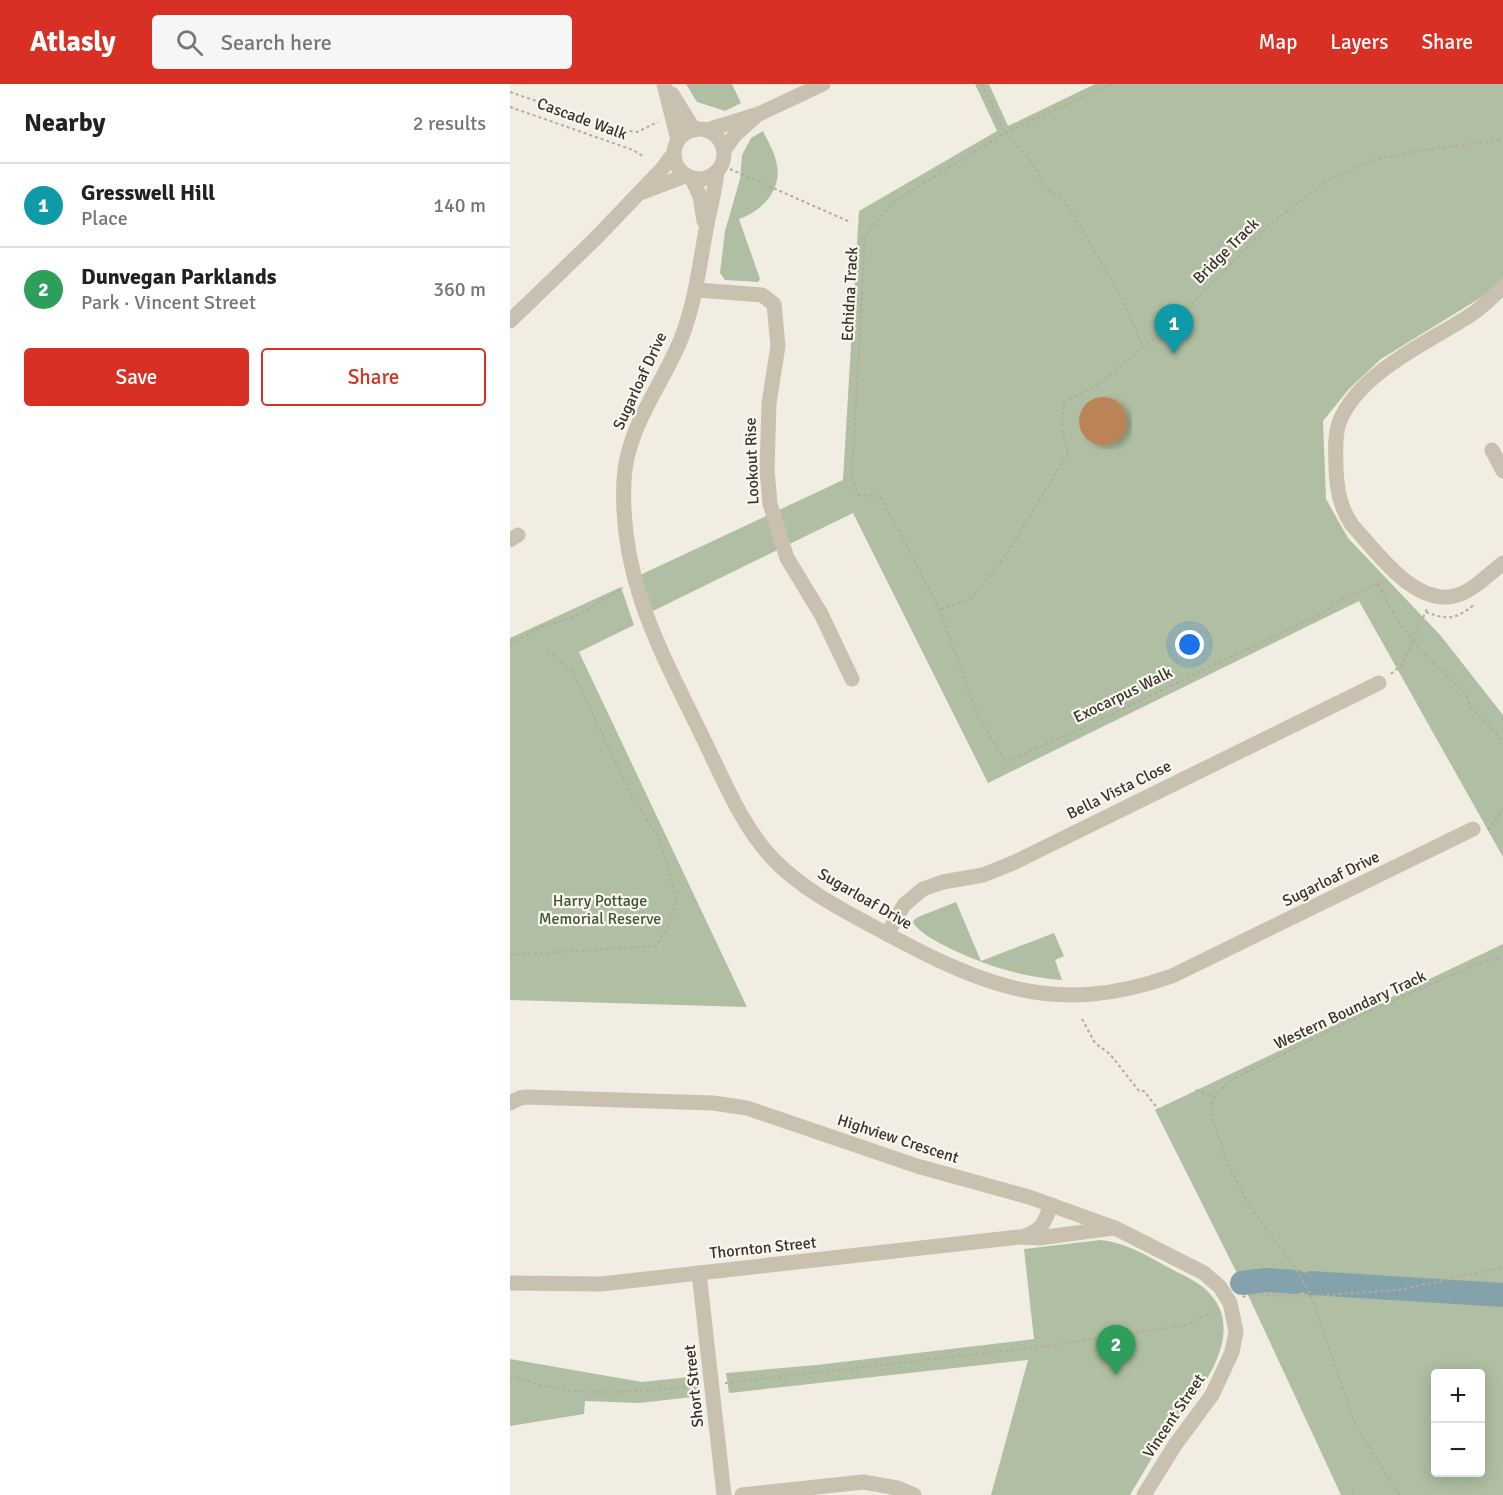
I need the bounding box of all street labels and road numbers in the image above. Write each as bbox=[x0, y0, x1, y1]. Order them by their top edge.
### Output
street label: Cascade Walk bbox=[534, 94, 630, 144]
street label: Bridge Track bbox=[1189, 214, 1263, 288]
street label: Echidna Track bbox=[838, 246, 862, 342]
street label: Sugarloaf Drive bbox=[609, 329, 671, 433]
street label: Lookout Rise bbox=[740, 417, 764, 505]
street label: Exocarpus Walk bbox=[1070, 662, 1176, 728]
street label: Bella Vista Close bbox=[1063, 756, 1175, 824]
street label: Sugarloaf Drive bbox=[1279, 847, 1383, 911]
street label: Sugarloaf Drive bbox=[814, 864, 916, 934]
street label: Western Boundary Track bbox=[1271, 966, 1429, 1054]
street label: Highview Crescent bbox=[835, 1110, 962, 1168]
street label: Thornton Street bbox=[709, 1232, 818, 1264]
street label: Short Street bbox=[680, 1343, 708, 1428]
street label: Vincent Street bbox=[1139, 1370, 1210, 1462]

